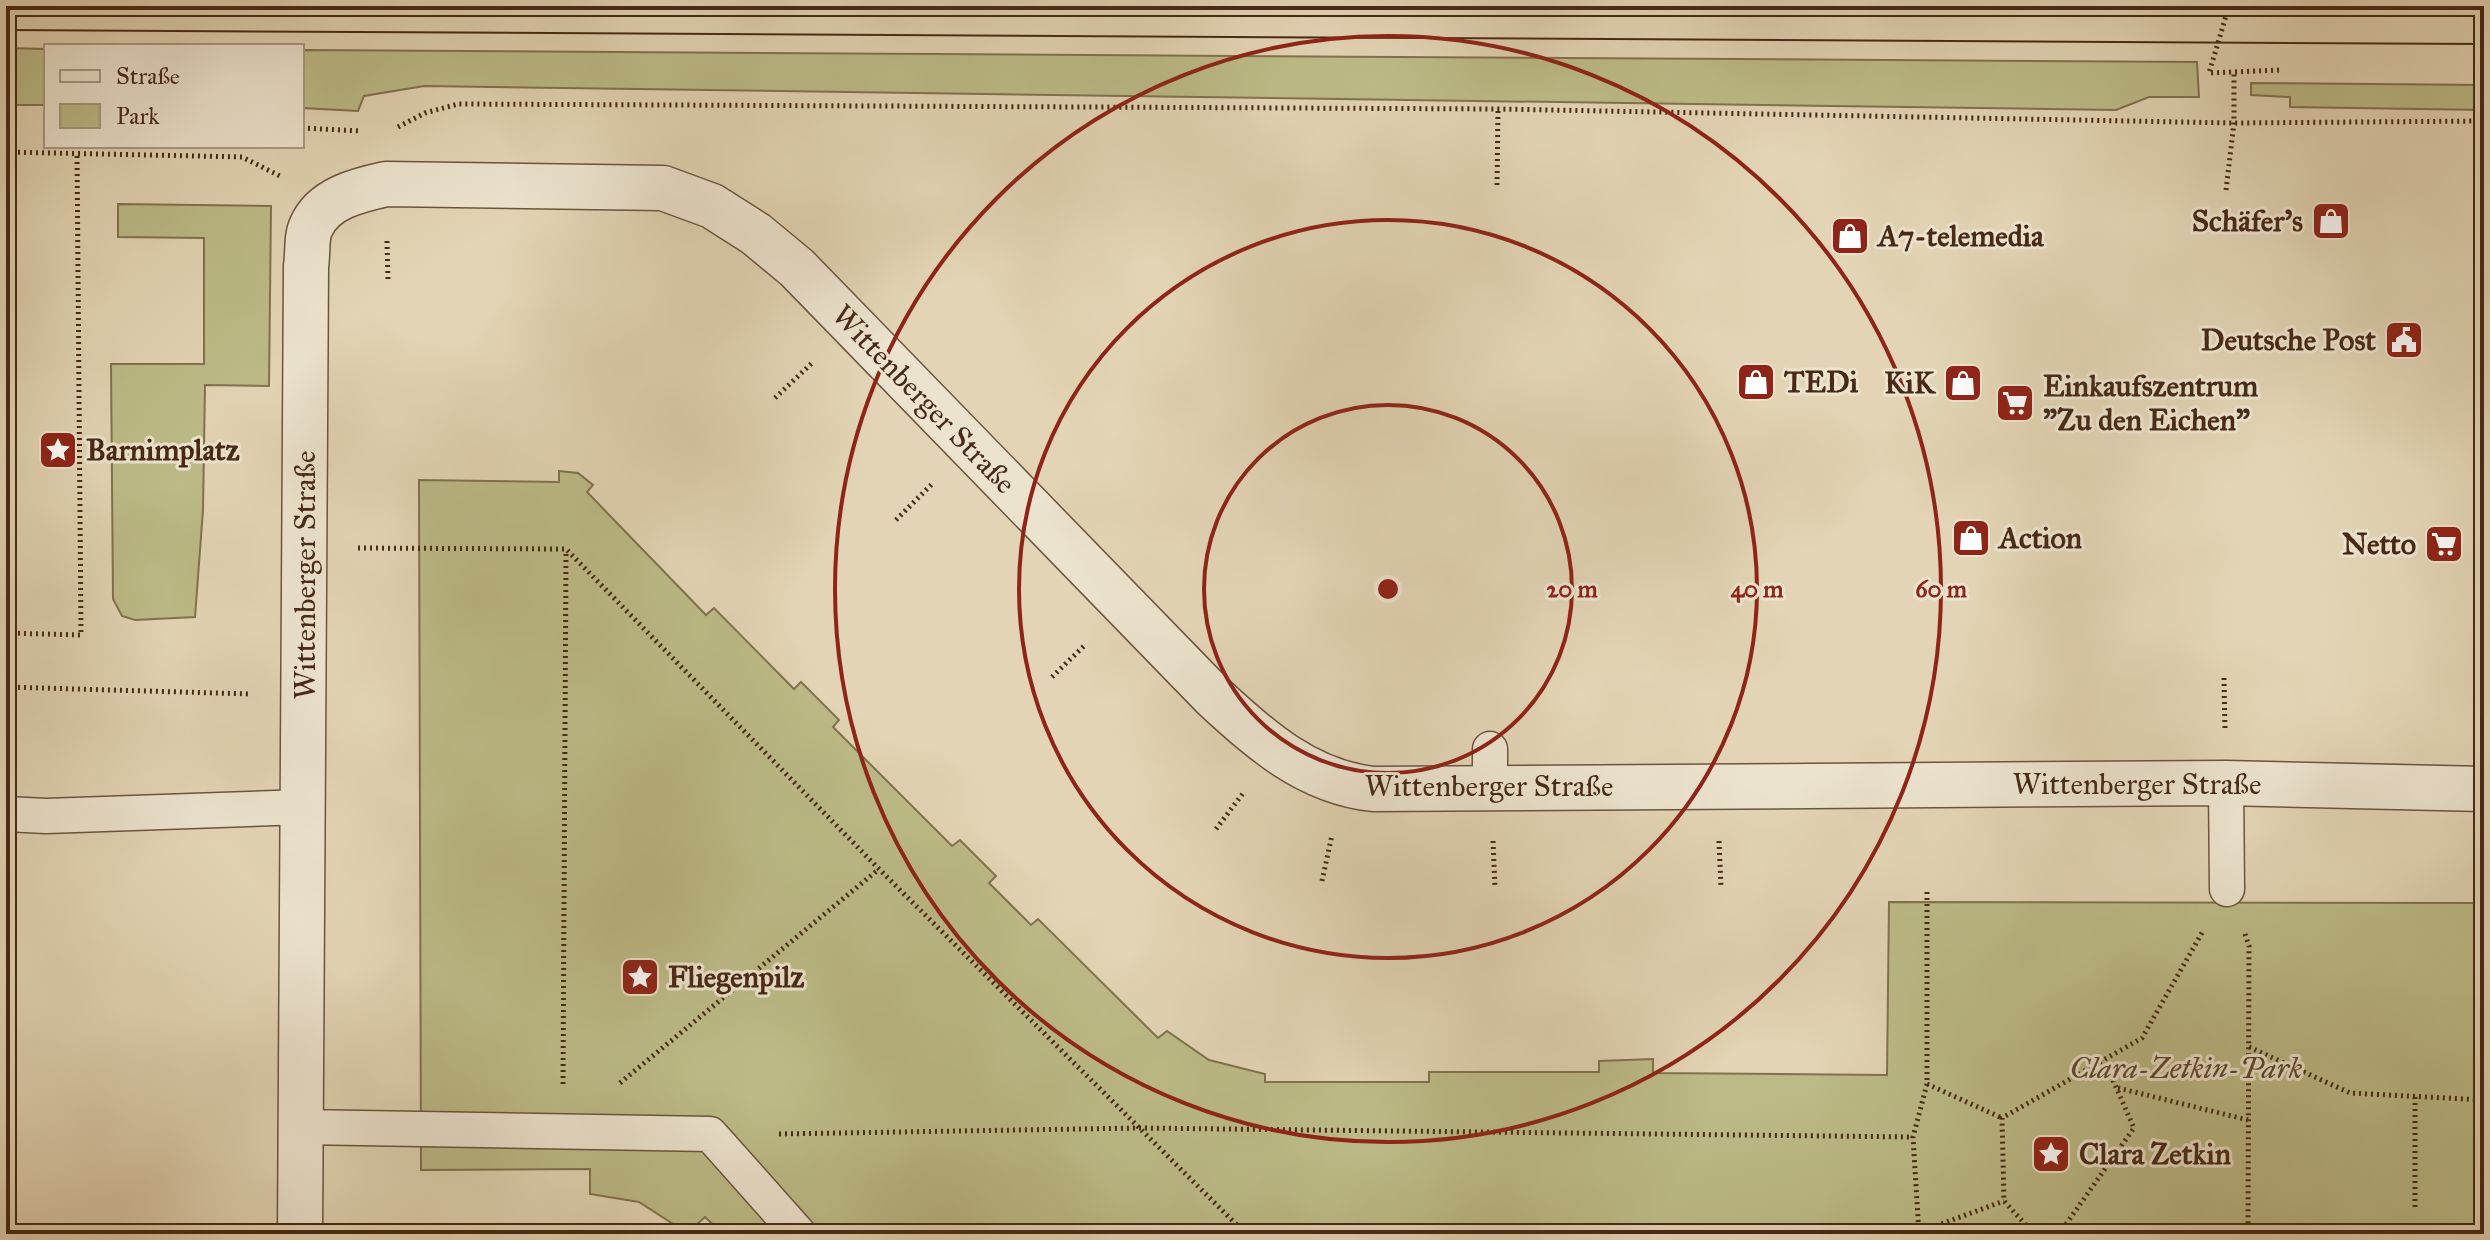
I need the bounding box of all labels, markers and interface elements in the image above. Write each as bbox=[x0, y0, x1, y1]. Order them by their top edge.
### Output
legend bbox=[44, 44, 304, 148]
text: Straße bbox=[116, 61, 180, 91]
text: Park bbox=[116, 101, 160, 131]
shop icon: Schäfer's bbox=[2310, 200, 2352, 242]
place label: Schäfer's bbox=[2192, 203, 2303, 239]
shop icon: A7-telemedia bbox=[1829, 215, 1871, 257]
place label: A7-telemedia bbox=[1876, 218, 2045, 254]
street label: Wittenberger Straße bbox=[825, 297, 1023, 501]
public building icon: Deutsche Post bbox=[2383, 319, 2425, 361]
place label: Deutsche Post bbox=[2201, 322, 2376, 358]
shop icon: TEDi bbox=[1735, 361, 1777, 403]
shop icon: KiK bbox=[1942, 362, 1984, 404]
place label: TEDi bbox=[1784, 364, 1859, 400]
place label: KiK bbox=[1884, 365, 1937, 401]
place label: Einkaufszentrum "Zu den Eichen" bbox=[2043, 368, 2259, 438]
supermarket icon: Einkaufszentrum "Zu den Eichen" bbox=[1994, 382, 2036, 424]
place icon: Barnimplatz bbox=[37, 429, 79, 471]
place label: Barnimplatz bbox=[86, 432, 240, 468]
street label: Wittenberger Straße bbox=[287, 451, 323, 699]
shop icon: Action bbox=[1950, 517, 1992, 559]
place label: Action bbox=[1997, 520, 2083, 556]
supermarket icon: Netto bbox=[2423, 523, 2465, 565]
place label: Netto bbox=[2342, 526, 2416, 562]
text: 20 m bbox=[1546, 574, 1598, 604]
text: 40 m bbox=[1731, 574, 1784, 604]
text: 60 m bbox=[1915, 574, 1968, 604]
centre of rings bbox=[1374, 575, 1402, 603]
street label: Wittenberger Straße bbox=[2013, 766, 2261, 802]
street label: Wittenberger Straße bbox=[1365, 768, 1613, 804]
place icon: Fliegenpilz bbox=[619, 956, 661, 998]
place label: Fliegenpilz bbox=[668, 959, 804, 995]
park label: Clara-Zetkin-Park bbox=[2070, 1050, 2302, 1086]
place icon: Clara Zetkin bbox=[2030, 1133, 2072, 1175]
place label: Clara Zetkin bbox=[2079, 1136, 2232, 1172]

